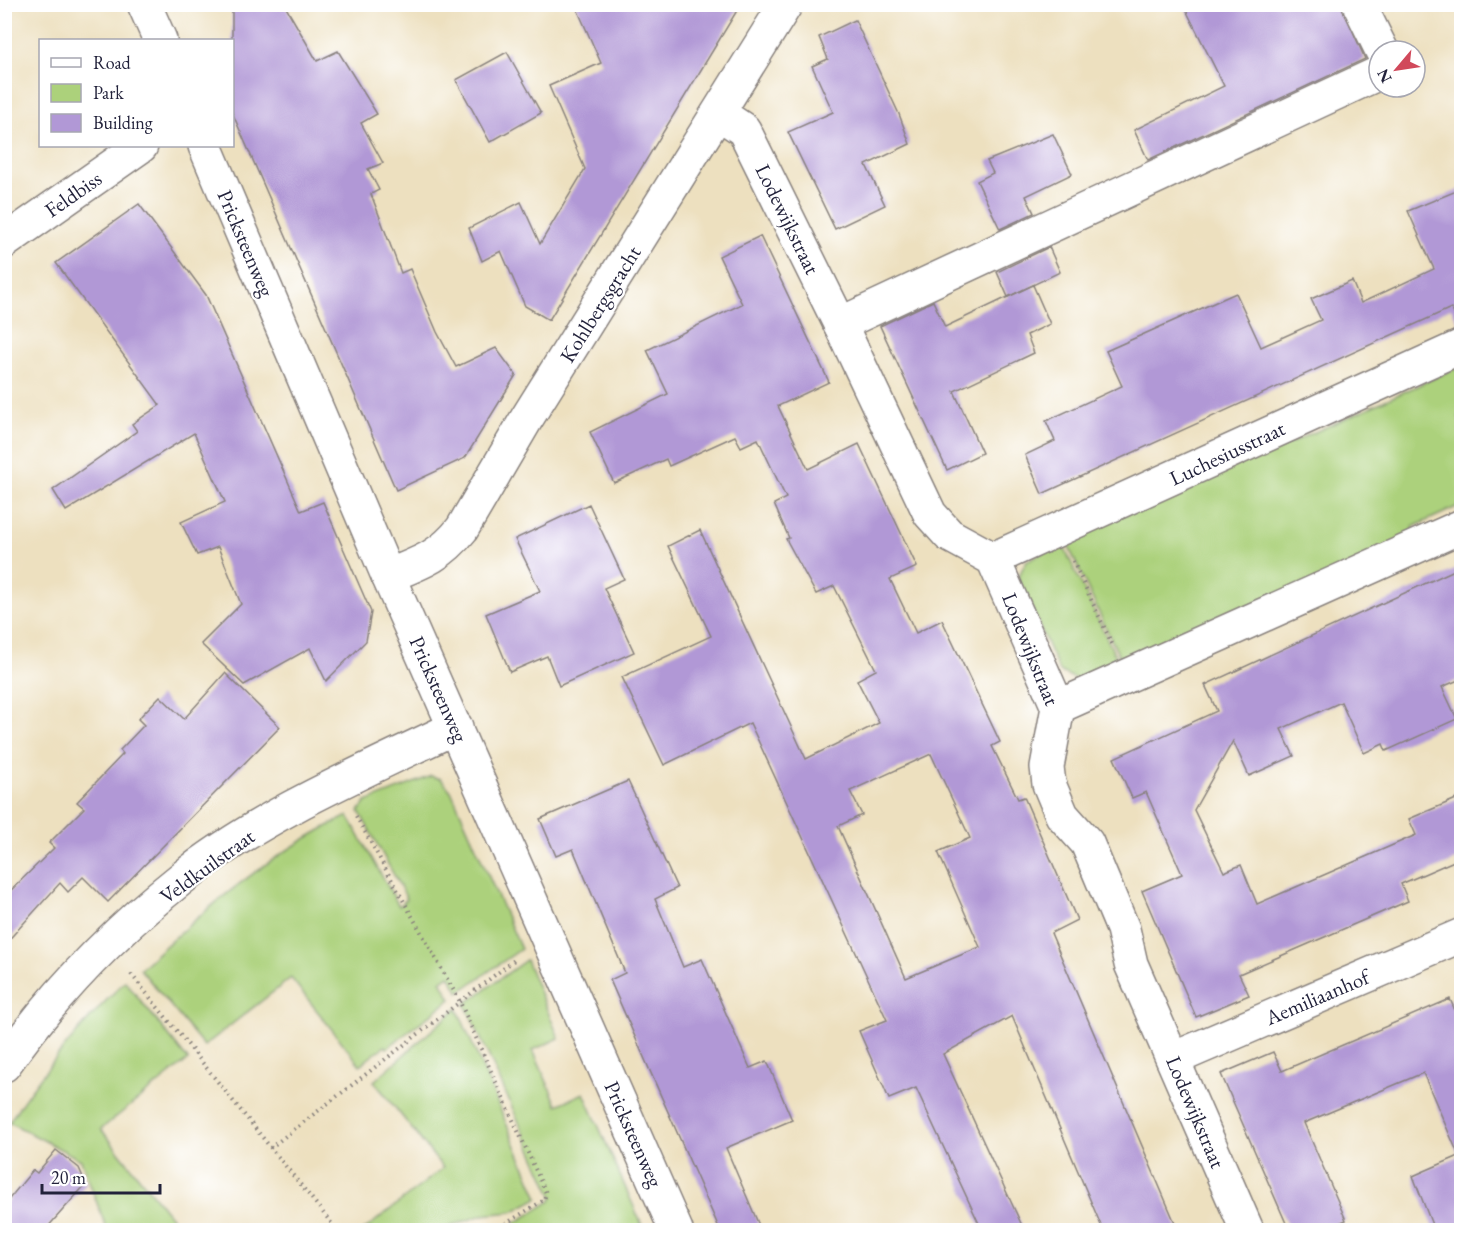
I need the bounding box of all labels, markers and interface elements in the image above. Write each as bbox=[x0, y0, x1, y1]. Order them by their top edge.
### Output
legend bbox=[39, 39, 234, 147]
north arrow bbox=[1367, 39, 1427, 99]
text: Road bbox=[93, 51, 132, 74]
text: N bbox=[1372, 65, 1397, 87]
text: Park bbox=[93, 81, 124, 104]
text: Building bbox=[93, 111, 153, 134]
street label: Lodewijkstraat bbox=[750, 159, 826, 279]
street label: Feldbiss bbox=[39, 165, 107, 223]
street label: Pricksteenweg bbox=[211, 186, 281, 301]
street label: Kohlbergsgracht bbox=[553, 240, 647, 367]
street label: Luchesiusstraat bbox=[1165, 414, 1289, 492]
street label: Lodewijkstraat bbox=[996, 589, 1066, 710]
street label: Pricksteenweg bbox=[404, 632, 475, 747]
street label: Veldkuilstraat bbox=[154, 822, 260, 909]
street label: Aemiliaanhof bbox=[1260, 962, 1375, 1031]
street label: Lodewijkstraat bbox=[1160, 1052, 1232, 1173]
street label: Pricksteenweg bbox=[599, 1077, 670, 1192]
scale bar bbox=[42, 1157, 160, 1195]
text: 20 m bbox=[51, 1166, 86, 1189]

